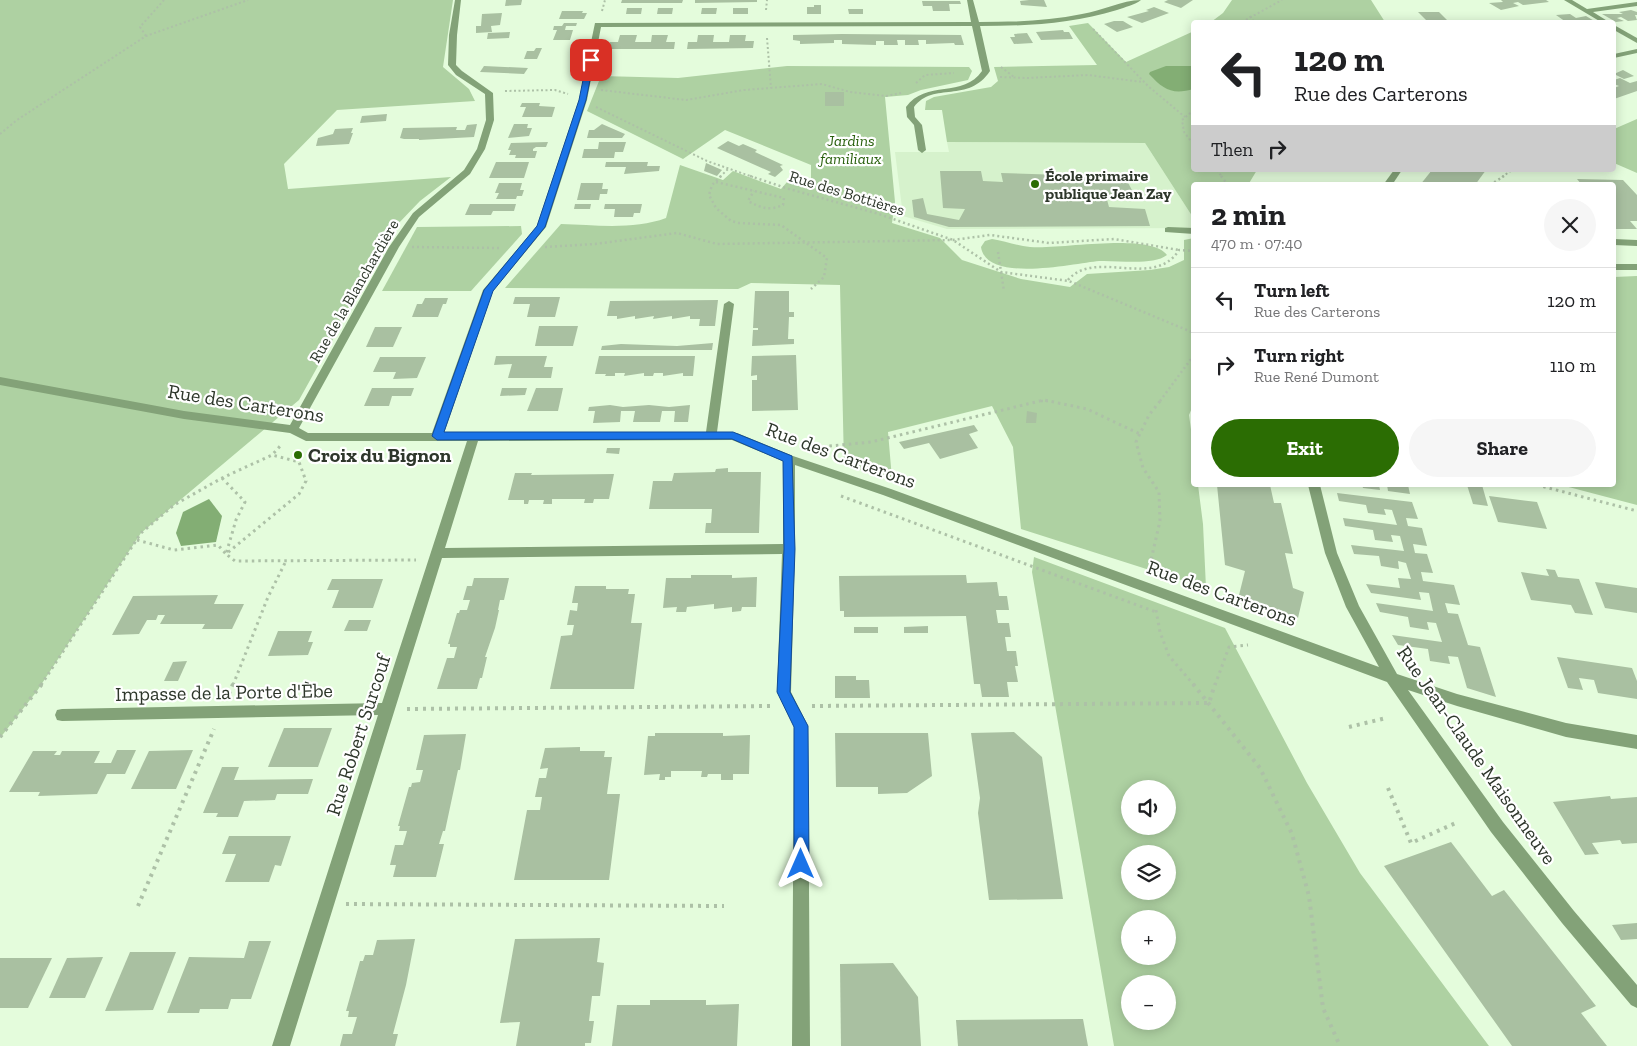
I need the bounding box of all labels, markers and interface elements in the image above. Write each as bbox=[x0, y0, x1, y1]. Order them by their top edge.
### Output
text: 120 m bbox=[1294, 38, 1384, 80]
pin bbox=[570, 39, 612, 81]
icon: left bbox=[1211, 40, 1276, 105]
icon: arrive bbox=[577, 46, 605, 74]
text: Rue des Carterons bbox=[1294, 80, 1468, 107]
park label: Jardins familiaux bbox=[817, 131, 882, 168]
icon: right bbox=[1263, 135, 1291, 163]
text: Then bbox=[1211, 138, 1253, 161]
street label: Rue des Bottières bbox=[787, 166, 907, 220]
place label: École primaire publique Jean Zay bbox=[1045, 166, 1172, 203]
marker: École primaire publique Jean Zay bbox=[1029, 178, 1041, 190]
text: 2 min bbox=[1211, 197, 1286, 233]
button: close bbox=[1544, 199, 1596, 251]
street label: Rue de la Blanchardière bbox=[305, 216, 403, 366]
text: 470 m · 07:40 bbox=[1211, 234, 1303, 253]
text: Turn left bbox=[1254, 279, 1329, 302]
icon: left bbox=[1211, 286, 1239, 314]
text: 120 m bbox=[1547, 289, 1596, 312]
text: Rue des Carterons bbox=[1254, 302, 1380, 321]
text: Turn right bbox=[1254, 344, 1344, 367]
icon: right bbox=[1211, 351, 1239, 379]
text: 110 m bbox=[1550, 354, 1596, 377]
text: Rue René Dumont bbox=[1254, 367, 1379, 386]
street label: Rue des Carterons bbox=[166, 379, 326, 427]
street label: Rue des Carterons bbox=[763, 417, 919, 493]
button: Exit bbox=[1211, 419, 1399, 477]
button: Share bbox=[1409, 419, 1596, 477]
place label: Croix du Bignon bbox=[308, 443, 452, 467]
marker: Croix du Bignon bbox=[292, 449, 304, 461]
street label: Rue des Carterons bbox=[1144, 555, 1300, 631]
street label: Rue Jean-Claude Maisonneuve bbox=[1392, 641, 1562, 869]
street label: Rue Robert Surcouf bbox=[321, 650, 396, 818]
street label: Impasse de la Porte d'Èbe bbox=[115, 678, 333, 706]
map controls bbox=[1121, 780, 1176, 1030]
button: sound bbox=[1121, 780, 1176, 835]
position arrow bbox=[774, 837, 826, 889]
button: layers bbox=[1121, 845, 1176, 900]
button: + bbox=[1121, 910, 1176, 965]
button: − bbox=[1121, 975, 1176, 1030]

